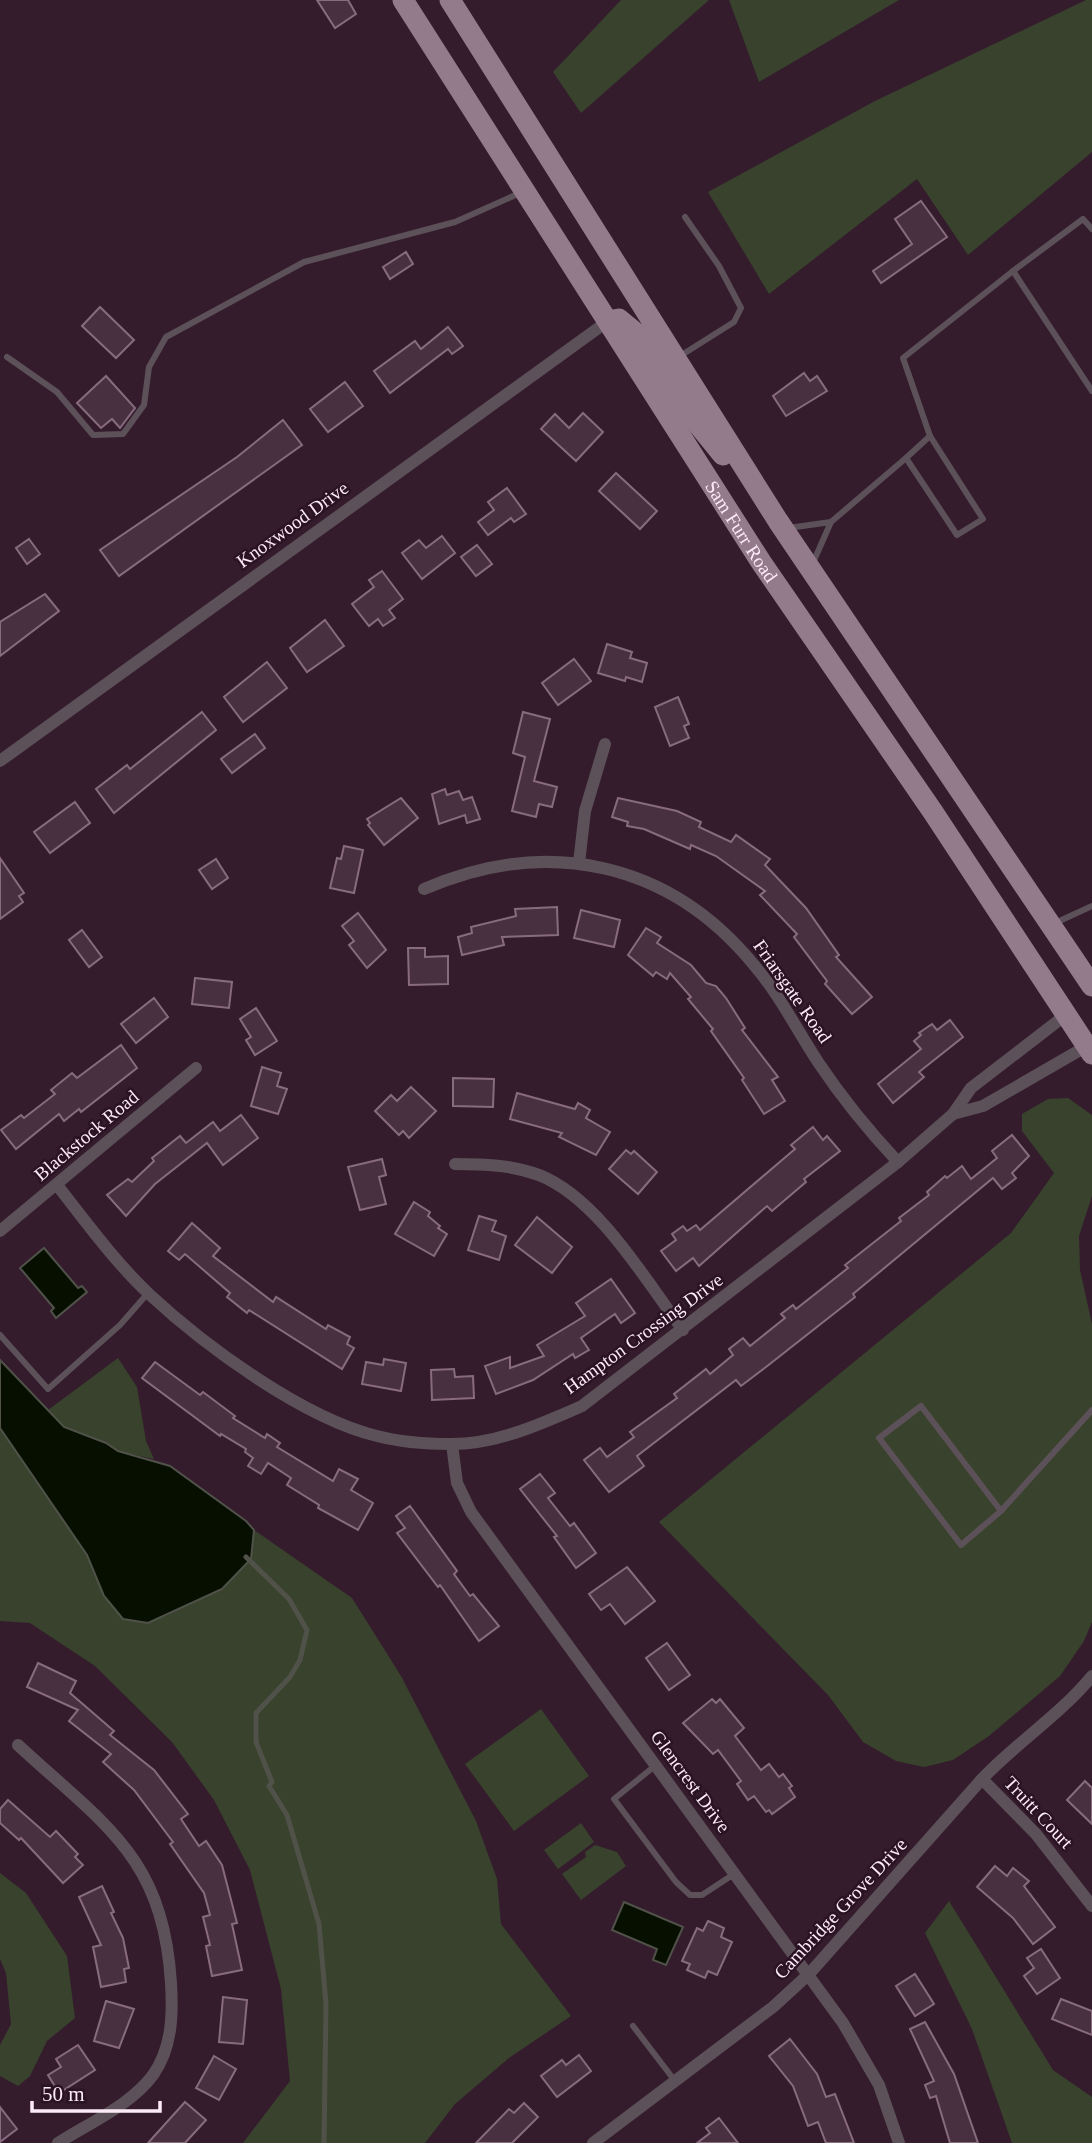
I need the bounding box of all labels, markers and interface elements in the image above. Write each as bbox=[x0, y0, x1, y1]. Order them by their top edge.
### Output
street label: Knoxwood Drive bbox=[233, 477, 352, 572]
street label: Sam Furr Road bbox=[701, 477, 782, 587]
street label: Friarsgate Road bbox=[749, 936, 836, 1047]
street label: Blackstock Road bbox=[30, 1085, 143, 1185]
street label: Hampton Crossing Drive bbox=[560, 1269, 727, 1398]
street label: Glencrest Drive bbox=[647, 1726, 735, 1836]
street label: Truitt Court bbox=[1000, 1772, 1078, 1853]
street label: Cambridge Grove Drive bbox=[770, 1834, 911, 1983]
scale bar bbox=[32, 2070, 159, 2114]
text: 50 m bbox=[42, 2082, 85, 2106]

